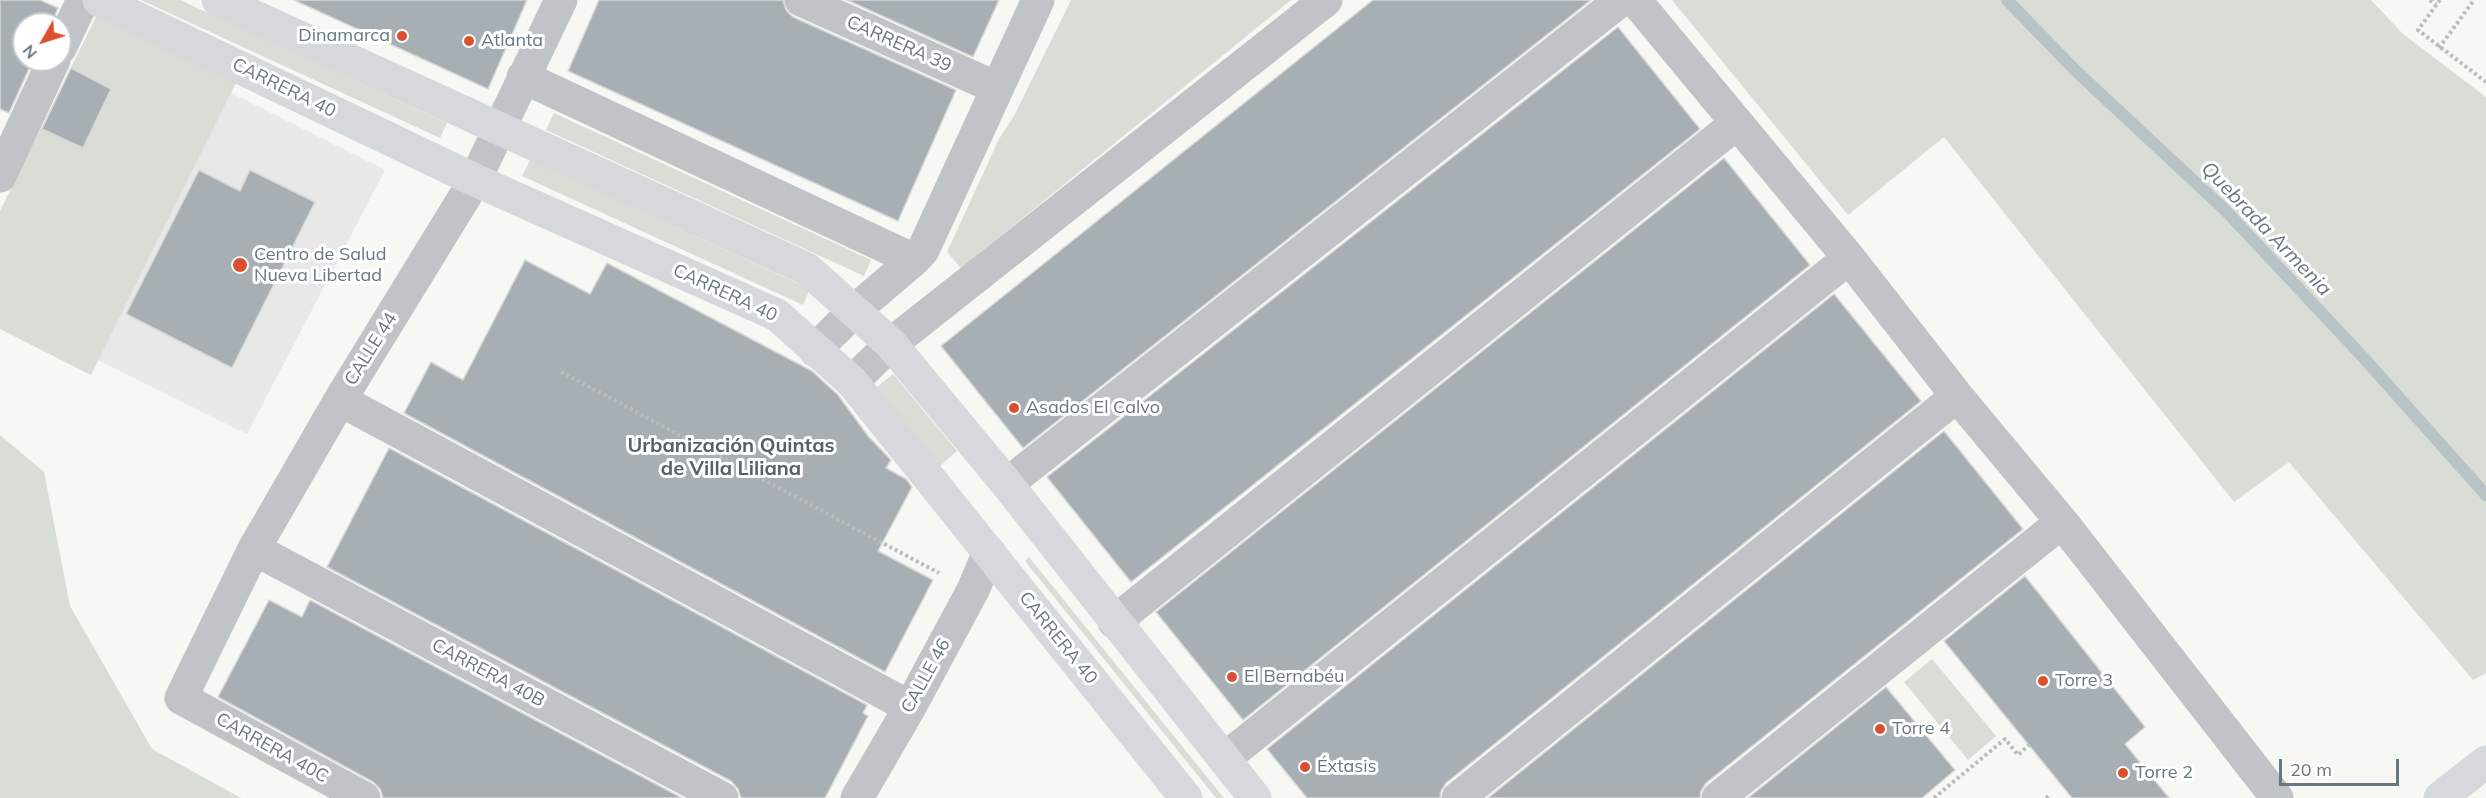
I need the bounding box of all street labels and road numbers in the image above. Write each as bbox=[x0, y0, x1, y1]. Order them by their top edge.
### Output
street label: CARRERA 39 bbox=[843, 11, 955, 77]
street label: CARRERA 40 bbox=[229, 54, 339, 122]
street label: CARRERA 40 bbox=[669, 259, 781, 327]
street label: CALLE 44 bbox=[340, 309, 402, 389]
street label: CARRERA 40 bbox=[1014, 587, 1102, 689]
street label: CARRERA 40B bbox=[428, 634, 548, 712]
street label: CALLE 46 bbox=[897, 635, 955, 717]
street label: CARRERA 40C bbox=[212, 708, 332, 788]

